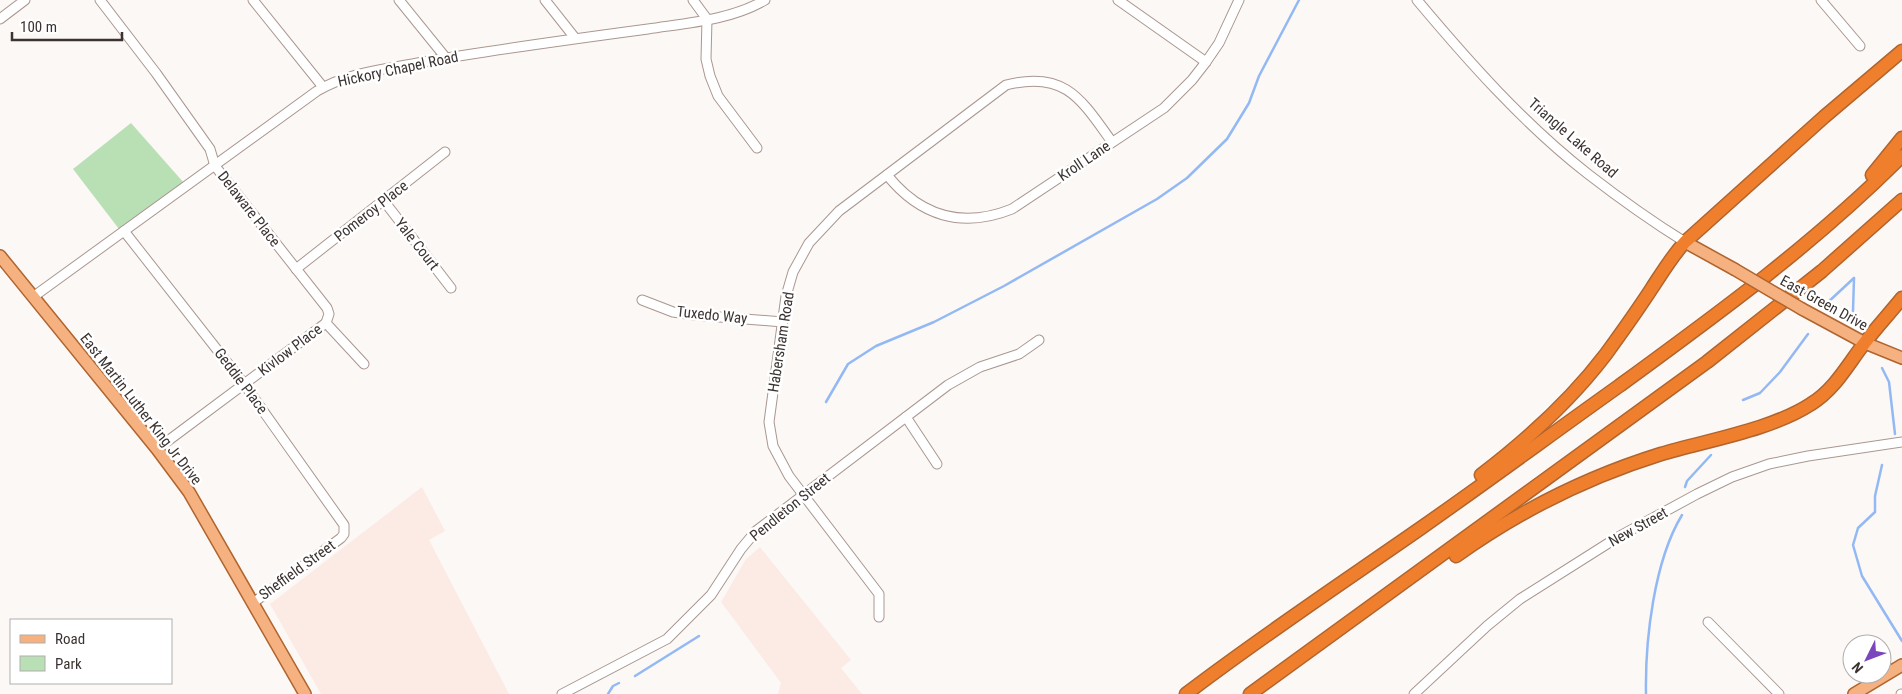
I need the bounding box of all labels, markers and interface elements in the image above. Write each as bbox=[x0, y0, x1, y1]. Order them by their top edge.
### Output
scale bar bbox=[12, 10, 122, 42]
text: 100 m bbox=[20, 18, 57, 36]
street label: Hickory Chapel Road bbox=[336, 47, 460, 91]
street label: Triangle Lake Road bbox=[1525, 94, 1621, 182]
street label: Kroll Lane bbox=[1054, 137, 1114, 185]
street label: Delaware Place bbox=[214, 168, 284, 250]
street label: Pomeroy Place bbox=[331, 177, 411, 245]
street label: Yale Court bbox=[391, 214, 443, 274]
street label: East Green Drive bbox=[1777, 272, 1871, 334]
street label: Habersham Road bbox=[764, 290, 798, 394]
street label: Tuxedo Way bbox=[676, 302, 748, 328]
street label: Kivlow Place bbox=[255, 320, 325, 380]
street label: East Martin Luther King Jr Drive bbox=[76, 330, 206, 488]
street label: Geddie Place bbox=[210, 345, 272, 417]
street label: Pendleton Street bbox=[746, 469, 834, 545]
street label: New Street bbox=[1605, 503, 1671, 551]
street label: Sheffield Street bbox=[255, 536, 339, 604]
legend bbox=[10, 619, 172, 684]
text: Road bbox=[55, 630, 85, 648]
north arrow bbox=[1842, 634, 1892, 684]
text: Park bbox=[55, 655, 82, 673]
text: N bbox=[1849, 659, 1866, 676]

